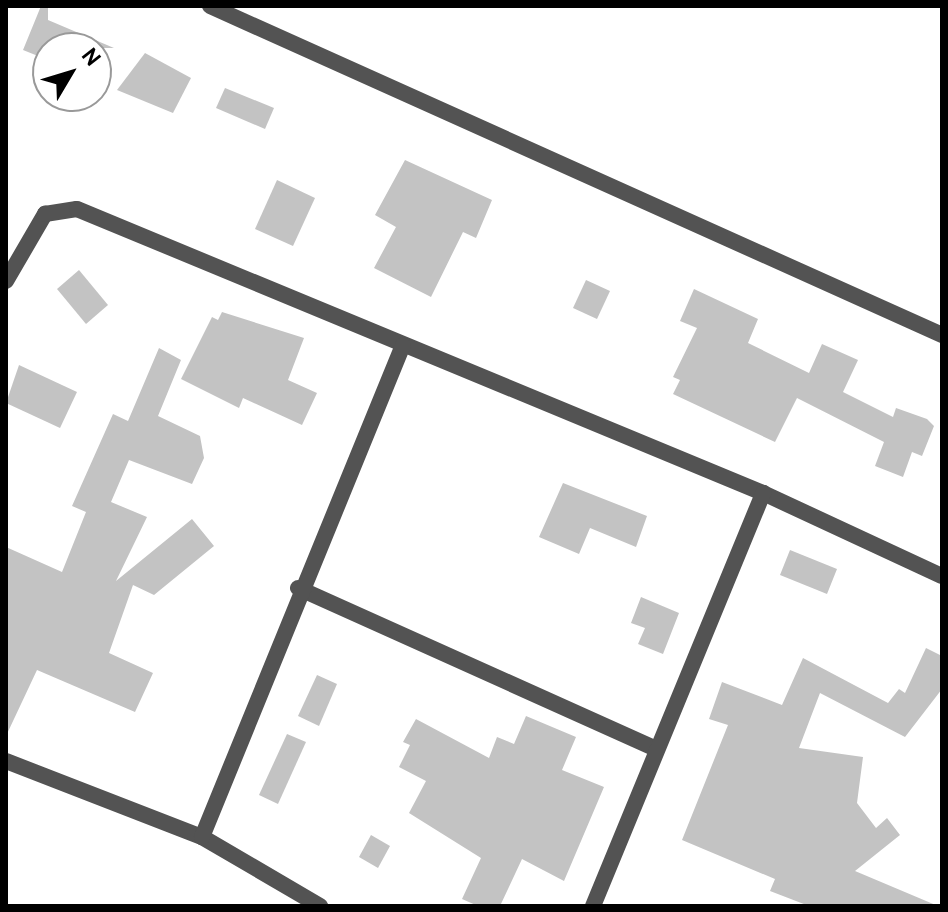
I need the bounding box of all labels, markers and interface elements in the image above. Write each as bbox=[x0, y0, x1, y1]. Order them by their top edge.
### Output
north arrow bbox=[32, 32, 112, 112]
text: N bbox=[74, 44, 105, 73]

